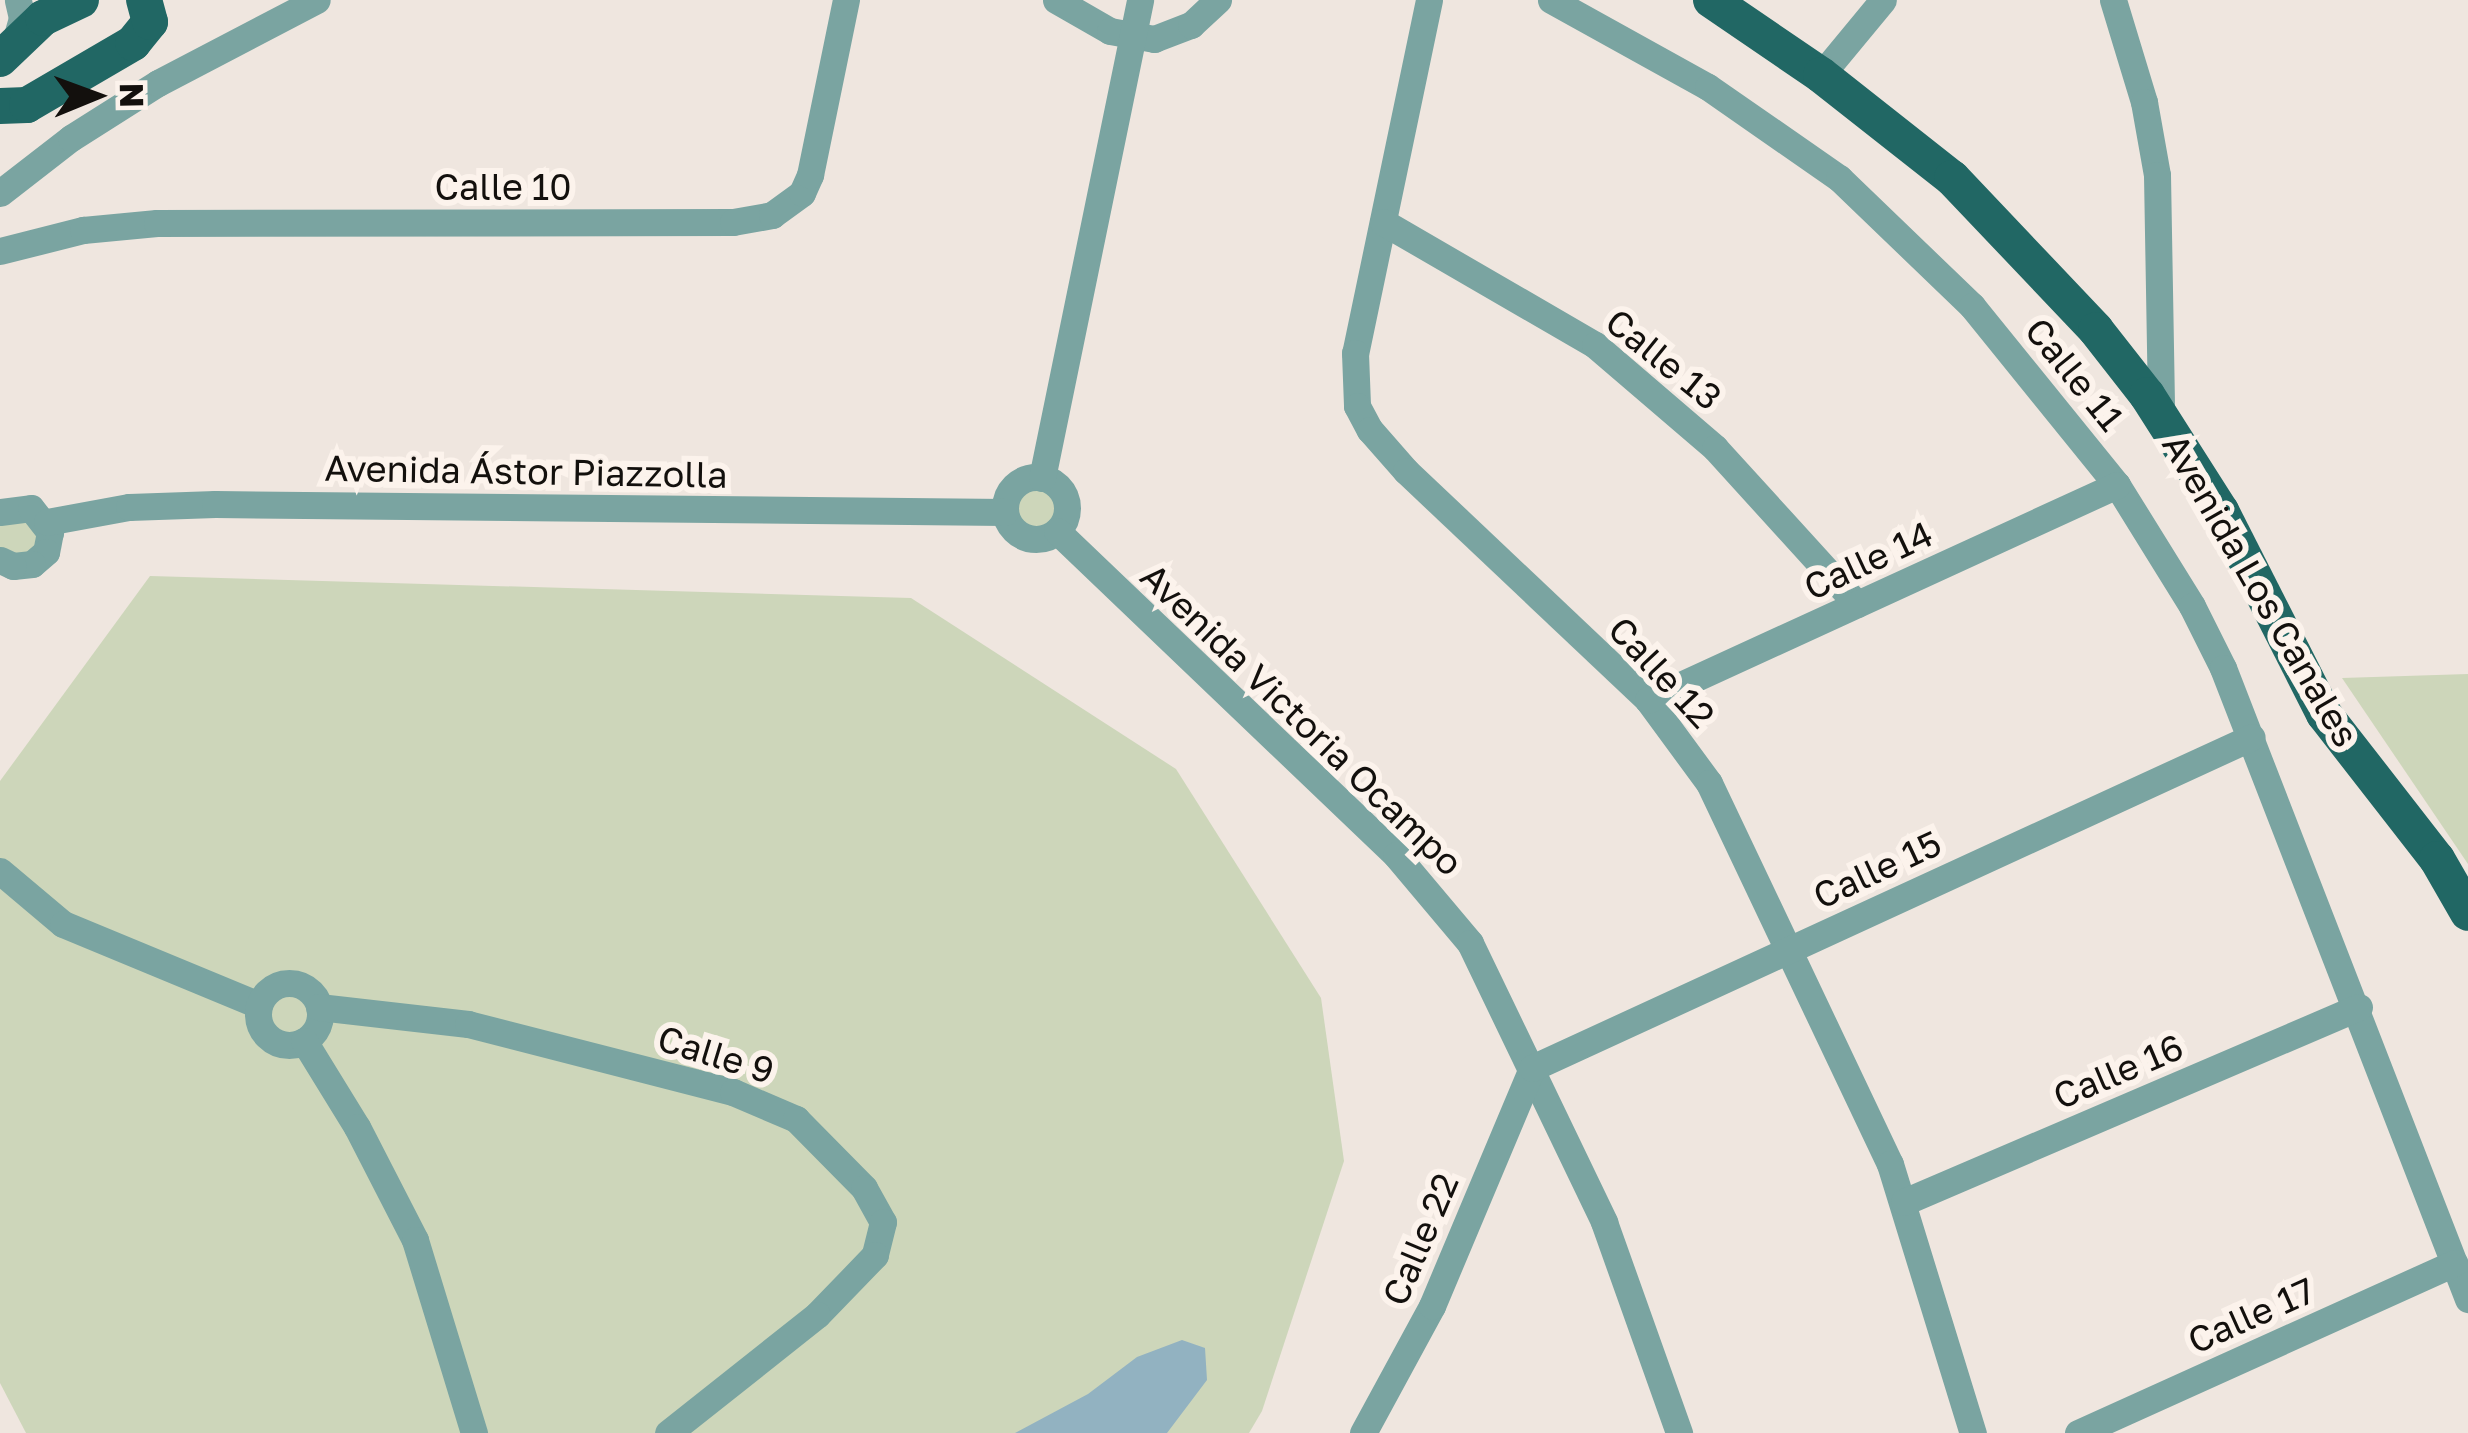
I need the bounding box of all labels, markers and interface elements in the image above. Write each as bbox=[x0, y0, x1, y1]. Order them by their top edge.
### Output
north arrow bbox=[36, 36, 156, 156]
text: N bbox=[113, 82, 152, 108]
street label: Calle 10 bbox=[434, 165, 572, 209]
street label: Calle 13 bbox=[1598, 299, 1730, 419]
street label: Calle 11 bbox=[2017, 309, 2133, 439]
street label: Avenida Los Canales bbox=[2154, 426, 2368, 754]
street label: Avenida Ástor Piazzolla bbox=[324, 446, 728, 496]
street label: Calle 14 bbox=[1797, 512, 1939, 608]
street label: Avenida Victoria Ocampo bbox=[1132, 554, 1472, 884]
street label: Calle 12 bbox=[1600, 608, 1724, 736]
street label: Calle 15 bbox=[1806, 821, 1948, 917]
street label: Calle 9 bbox=[653, 1016, 779, 1092]
street label: Calle 16 bbox=[2047, 1024, 2189, 1118]
street label: Calle 22 bbox=[1373, 1167, 1467, 1311]
street label: Calle 17 bbox=[2181, 1268, 2321, 1362]

